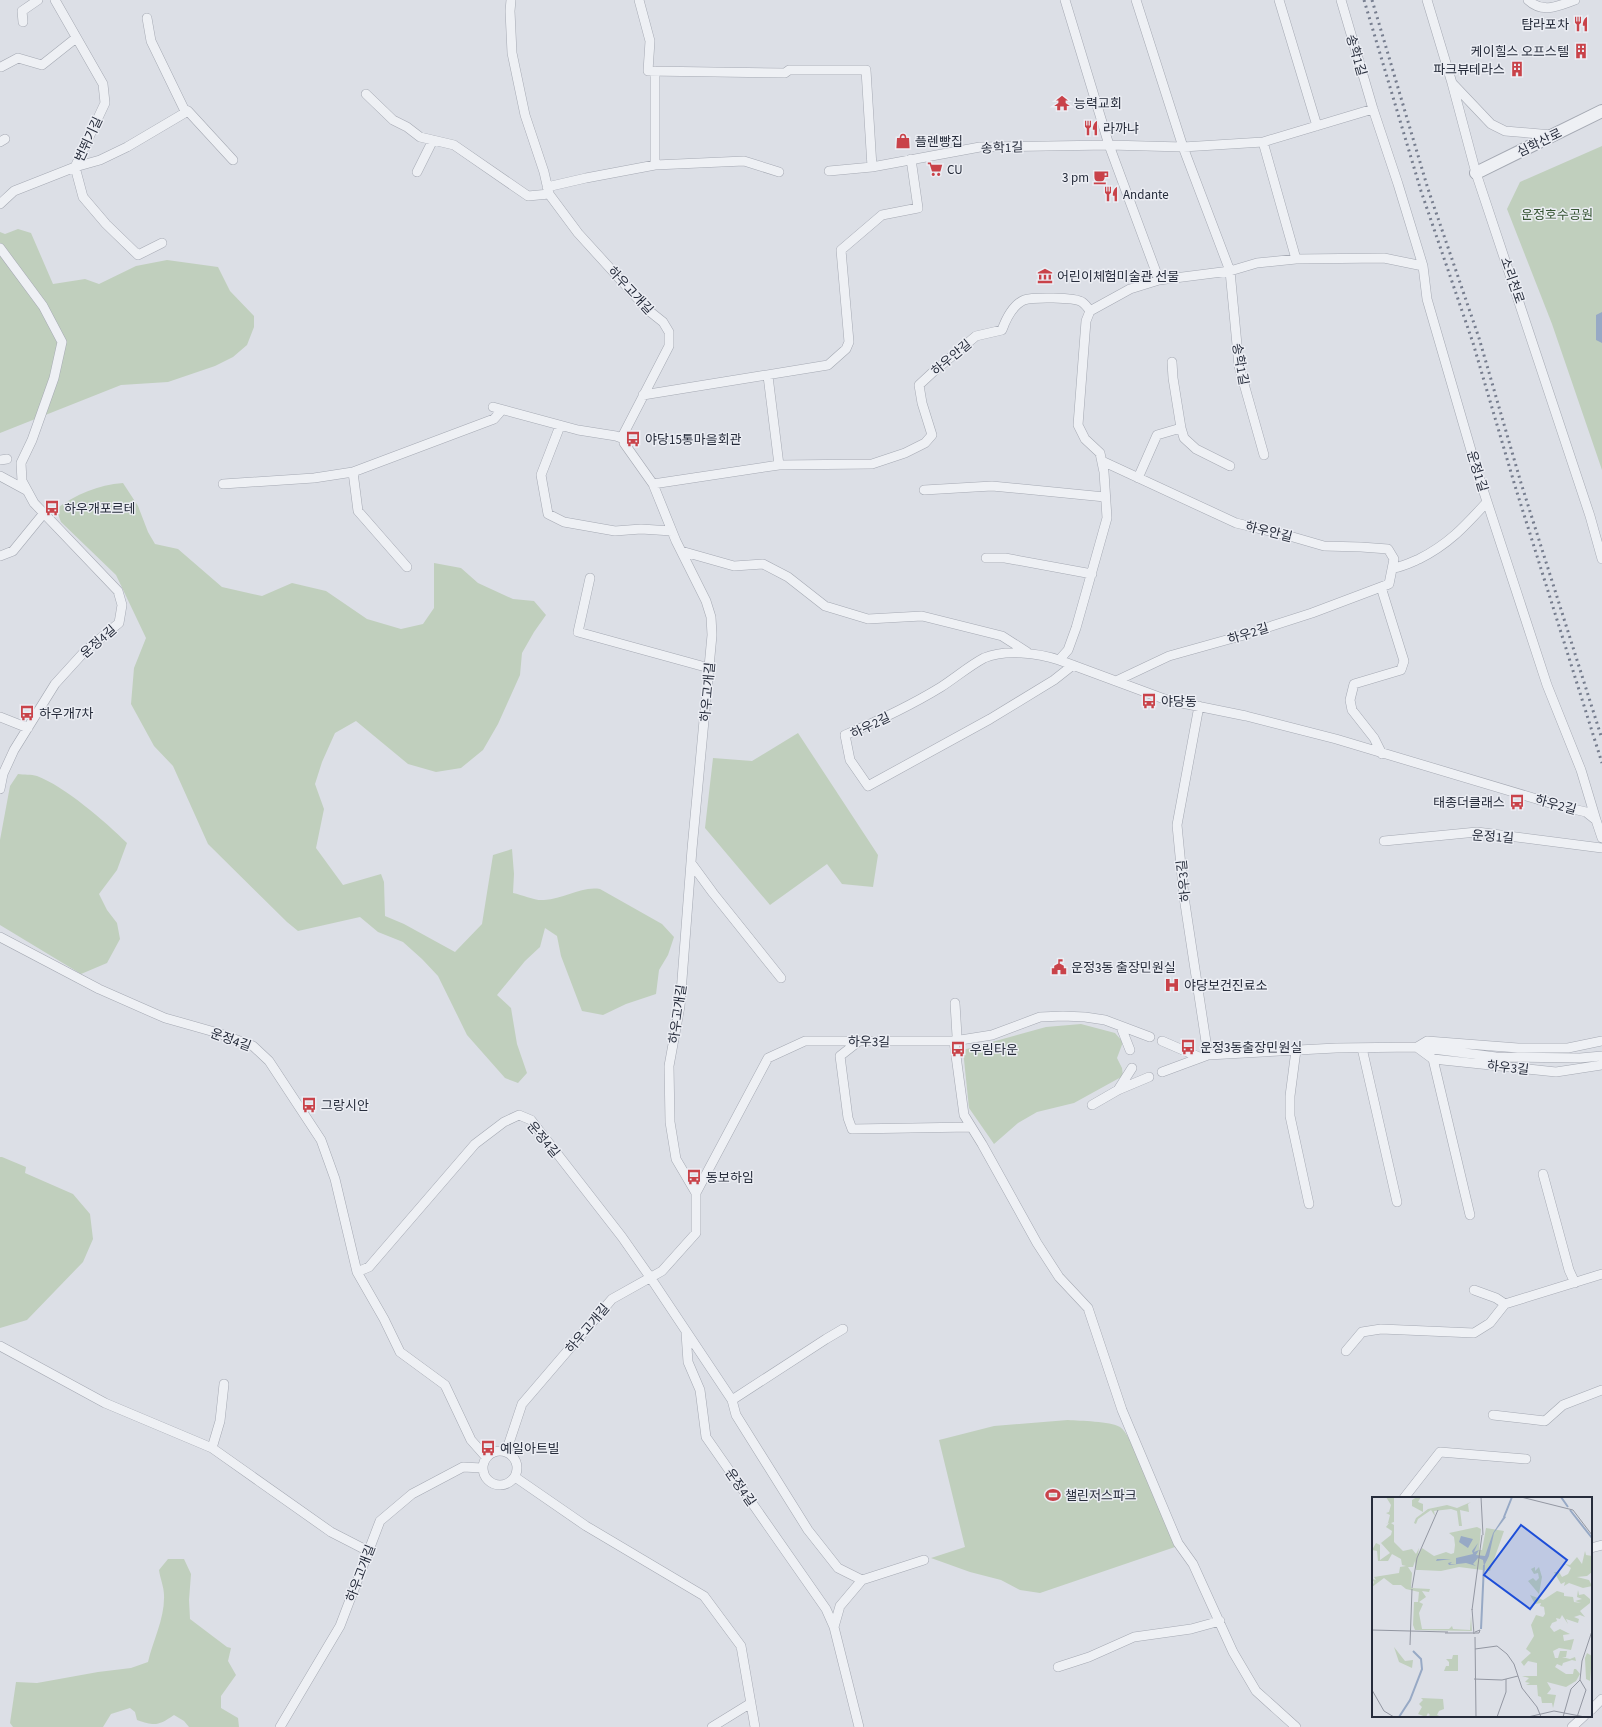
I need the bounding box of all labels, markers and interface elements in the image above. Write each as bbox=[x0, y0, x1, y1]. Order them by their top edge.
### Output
restaurant icon: 탐라포차 bbox=[1572, 15, 1590, 33]
place label: 탐라포차 bbox=[1521, 16, 1569, 34]
street label: 송학1길 bbox=[1342, 32, 1371, 78]
building icon: 케이힐스 오프스텔 bbox=[1572, 42, 1590, 60]
place label: 케이힐스 오프스텔 bbox=[1471, 43, 1569, 61]
building icon: 파크뷰테라스 bbox=[1508, 60, 1526, 78]
place label: 파크뷰테라스 bbox=[1433, 61, 1505, 79]
temple icon: 능력교회 bbox=[1053, 94, 1071, 112]
place label: 능력교회 bbox=[1074, 95, 1122, 113]
street label: 번뛰기길 bbox=[71, 114, 107, 165]
restaurant icon: 라까냐 bbox=[1082, 119, 1100, 137]
place label: 라까냐 bbox=[1103, 120, 1139, 138]
street label: 심학산로 bbox=[1514, 124, 1565, 161]
shop icon: 플렌빵집 bbox=[894, 132, 912, 150]
place label: 플렌빵집 bbox=[915, 133, 963, 151]
street label: 송학1길 bbox=[981, 138, 1024, 158]
supermarket icon: CU bbox=[926, 160, 944, 178]
place label: CU bbox=[947, 161, 963, 179]
cafe icon: 3 pm bbox=[1092, 168, 1110, 186]
place label: 3 pm bbox=[1062, 169, 1089, 187]
restaurant icon: Andante bbox=[1102, 185, 1120, 203]
place label: Andante bbox=[1123, 186, 1169, 204]
park label: 운정호수공원 bbox=[1521, 206, 1593, 224]
street label: 소리천로 bbox=[1496, 255, 1528, 306]
street label: 하우고개길 bbox=[603, 263, 657, 319]
museum icon: 어린이체험미술관 선물 bbox=[1036, 267, 1054, 285]
place label: 어린이체험미술관 선물 bbox=[1057, 268, 1179, 286]
street label: 하우안길 bbox=[928, 335, 976, 380]
street label: 송학1길 bbox=[1227, 342, 1253, 387]
bus stop icon: 야당15통마을회관 bbox=[624, 430, 642, 448]
place label: 야당15통마을회관 bbox=[645, 431, 742, 449]
street label: 운정1길 bbox=[1462, 448, 1492, 494]
bus stop icon: 하우개포르테 bbox=[43, 499, 61, 517]
place label: 하우개포르테 bbox=[64, 500, 136, 518]
street label: 하우안길 bbox=[1243, 517, 1294, 546]
street label: 하우2길 bbox=[1225, 619, 1271, 649]
street label: 운정4길 bbox=[77, 621, 121, 662]
street label: 하우고개길 bbox=[696, 662, 720, 723]
bus stop icon: 야당동 bbox=[1140, 692, 1158, 710]
place label: 야당동 bbox=[1161, 693, 1197, 711]
bus stop icon: 하우개7차 bbox=[18, 704, 36, 722]
place label: 하우개7차 bbox=[39, 705, 93, 723]
street label: 하우2길 bbox=[847, 709, 893, 743]
street label: 하우2길 bbox=[1533, 791, 1579, 819]
bus stop icon: 태종더클래스 bbox=[1508, 793, 1526, 811]
place label: 태종더클래스 bbox=[1433, 794, 1505, 812]
street label: 운정1길 bbox=[1471, 827, 1515, 847]
street label: 하우3길 bbox=[1173, 859, 1195, 903]
public building icon: 운정3동 출장민원실 bbox=[1050, 958, 1068, 976]
place label: 운정3동 출장민원실 bbox=[1071, 959, 1176, 977]
hospital icon: 야당보건진료소 bbox=[1163, 976, 1181, 994]
place label: 야당보건진료소 bbox=[1184, 977, 1268, 995]
street label: 하우고개길 bbox=[665, 983, 691, 1045]
street label: 운정4길 bbox=[208, 1024, 254, 1056]
street label: 하우3길 bbox=[848, 1033, 890, 1051]
bus stop icon: 운정3동출장민원실 bbox=[1179, 1038, 1197, 1056]
place label: 운정3동출장민원실 bbox=[1200, 1039, 1302, 1057]
bus stop icon: 우림타운 bbox=[949, 1040, 967, 1058]
place label: 우림타운 bbox=[970, 1041, 1018, 1059]
street label: 하우3길 bbox=[1486, 1057, 1530, 1079]
bus stop icon: 그랑시안 bbox=[300, 1096, 318, 1114]
place label: 그랑시안 bbox=[321, 1097, 369, 1115]
street label: 운정4길 bbox=[523, 1118, 564, 1162]
bus stop icon: 동보하임 bbox=[685, 1168, 703, 1186]
place label: 동보하임 bbox=[706, 1169, 754, 1187]
street label: 하우고개길 bbox=[562, 1300, 614, 1357]
bus stop icon: 예일아트빌 bbox=[479, 1439, 497, 1457]
place label: 예일아트빌 bbox=[500, 1440, 560, 1458]
street label: 운정4길 bbox=[721, 1465, 760, 1510]
sports icon: 챌린저스파크 bbox=[1044, 1486, 1062, 1504]
place label: 챌린저스파크 bbox=[1065, 1487, 1137, 1505]
inset map bbox=[1372, 1497, 1592, 1717]
street label: 하우고개길 bbox=[342, 1542, 380, 1605]

